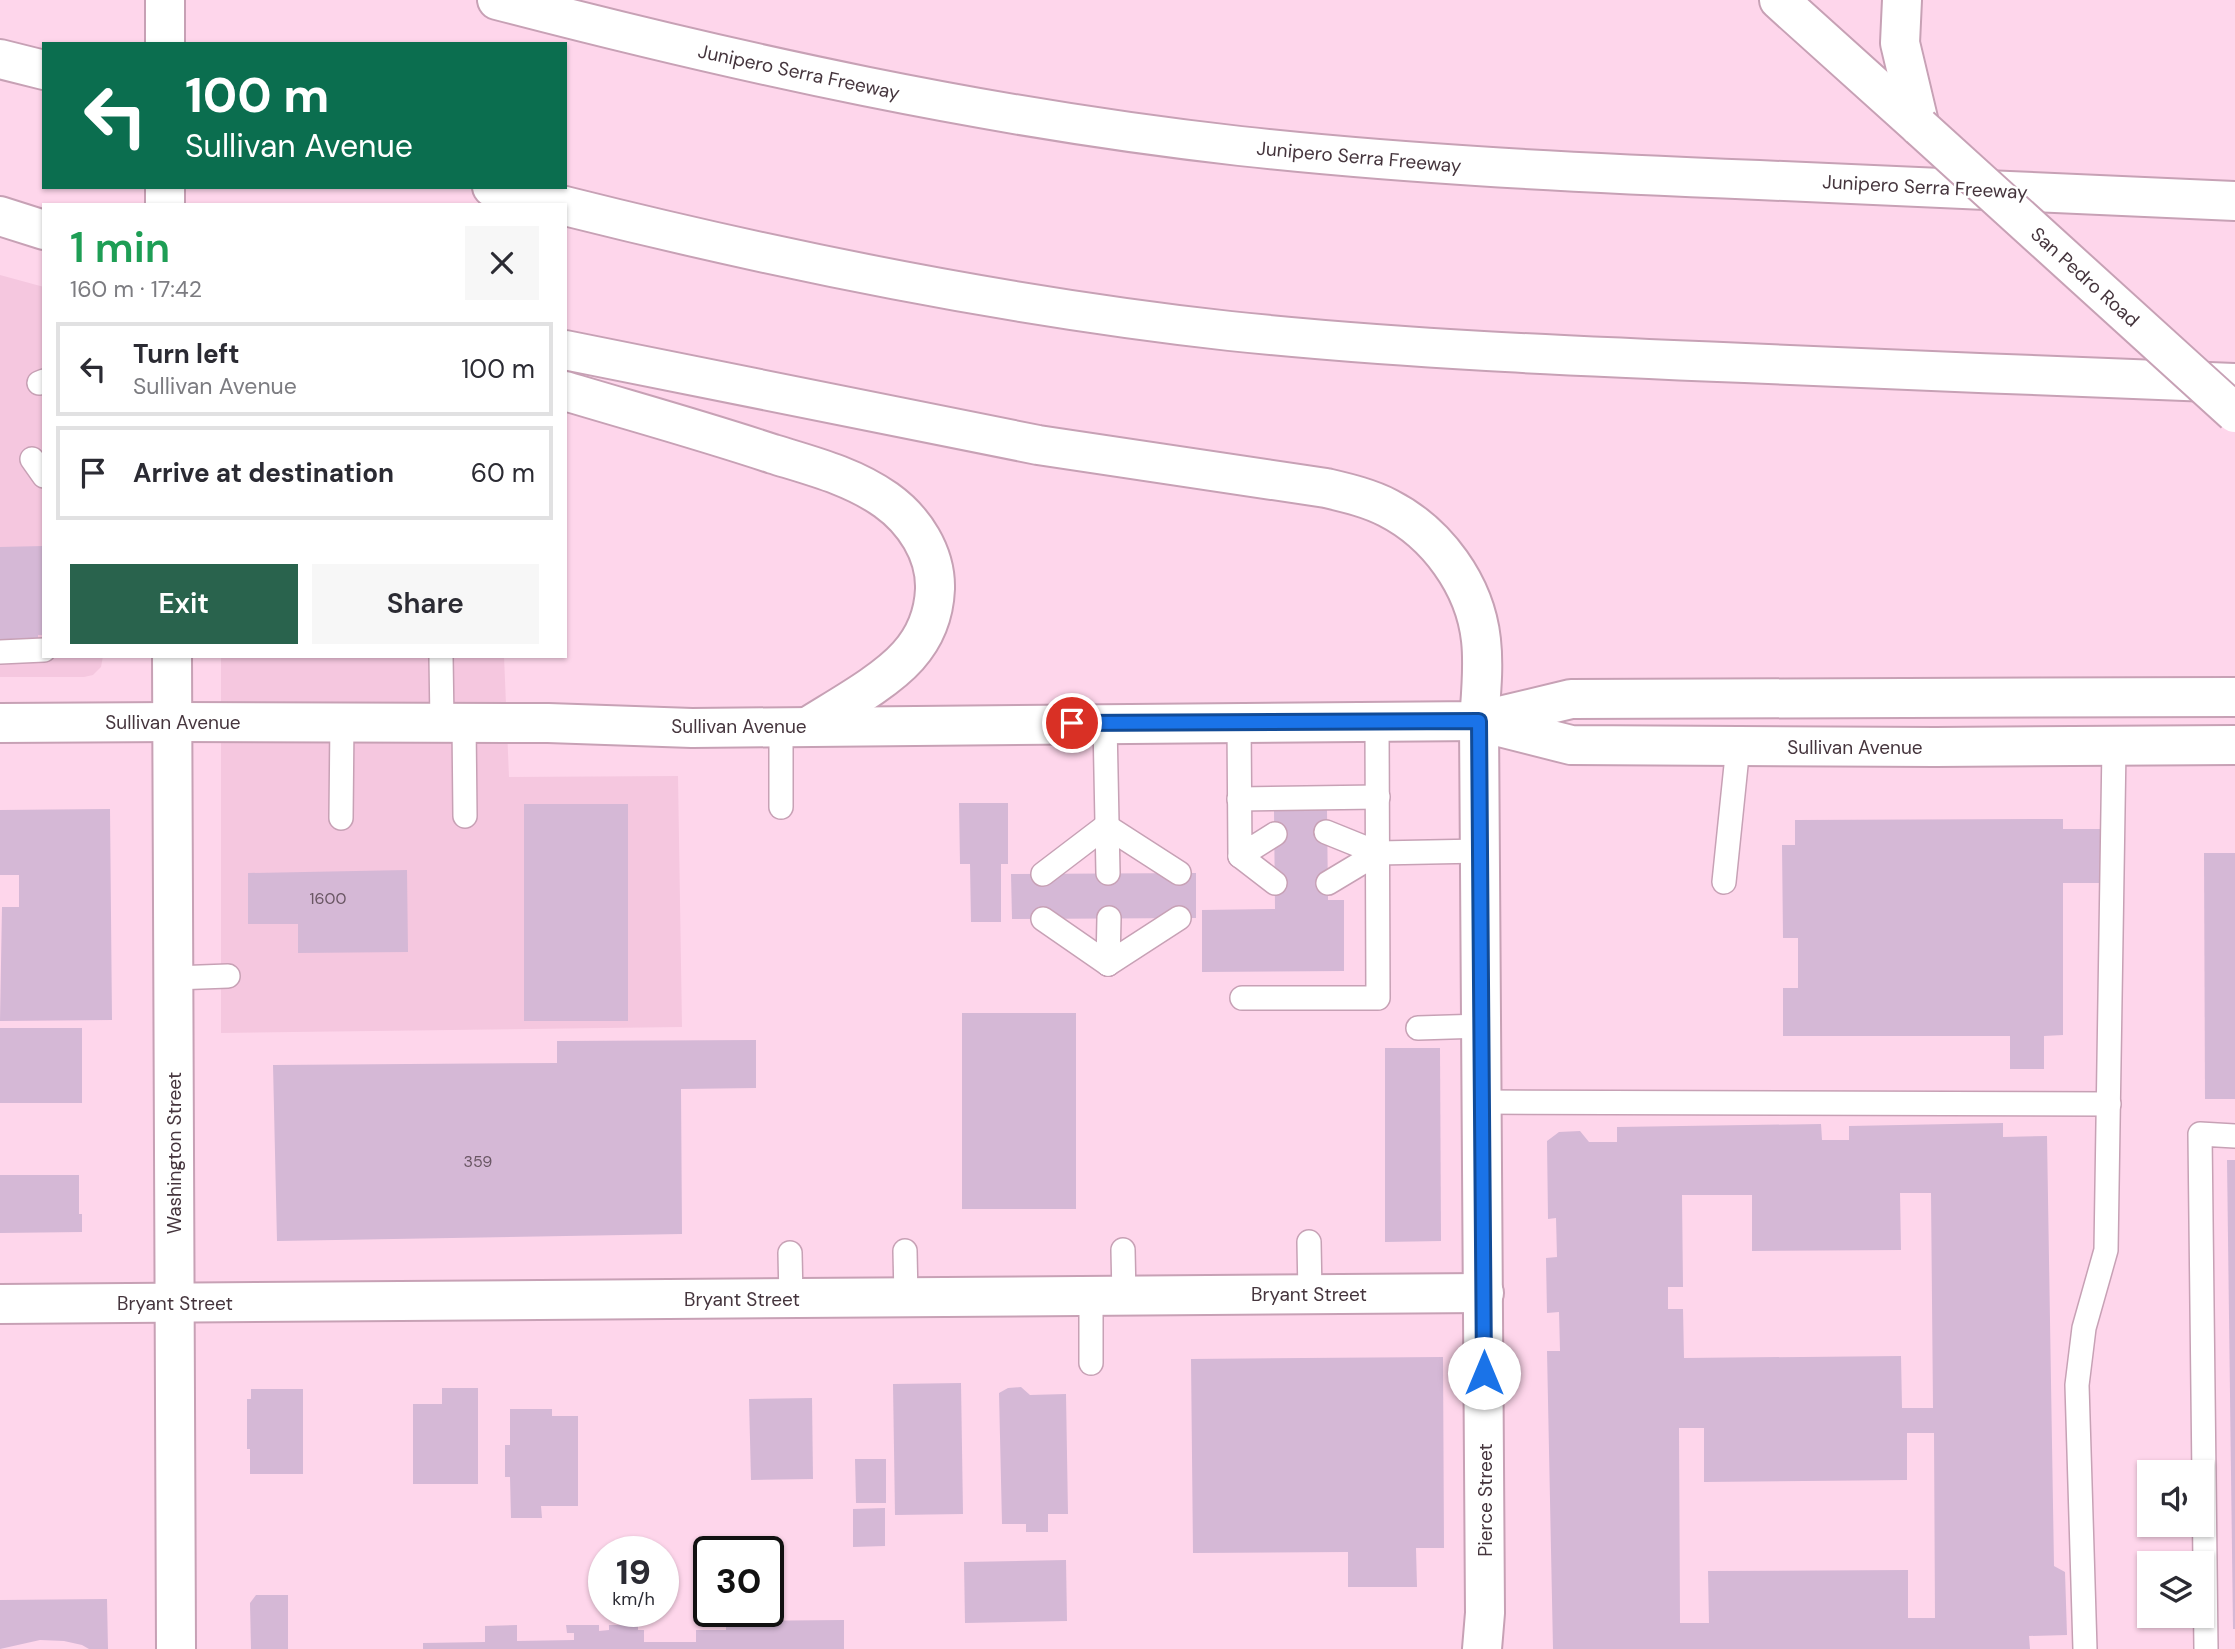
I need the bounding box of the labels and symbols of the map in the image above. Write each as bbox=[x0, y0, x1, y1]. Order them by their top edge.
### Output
street label: Junipero Serra Freeway bbox=[696, 38, 903, 106]
street label: Junipero Serra Freeway bbox=[1255, 136, 1463, 178]
street label: Junipero Serra Freeway bbox=[1822, 169, 2029, 205]
street label: San Pedro Road bbox=[2025, 222, 2145, 332]
pin bbox=[1042, 693, 1102, 753]
street label: Sullivan Avenue bbox=[105, 710, 241, 735]
street label: Sullivan Avenue bbox=[671, 714, 807, 739]
street label: Sullivan Avenue bbox=[1787, 735, 1923, 760]
house number: 1600 bbox=[310, 888, 347, 909]
street label: Washington Street bbox=[162, 1072, 187, 1234]
house number: 359 bbox=[464, 1151, 492, 1172]
street label: Bryant Street bbox=[1251, 1282, 1367, 1307]
street label: Bryant Street bbox=[684, 1287, 800, 1312]
street label: Bryant Street bbox=[117, 1291, 233, 1316]
position arrow bbox=[1447, 1336, 1521, 1410]
street label: Pierce Street bbox=[1473, 1443, 1498, 1557]
speed limit sign: 30 bbox=[693, 1536, 784, 1627]

